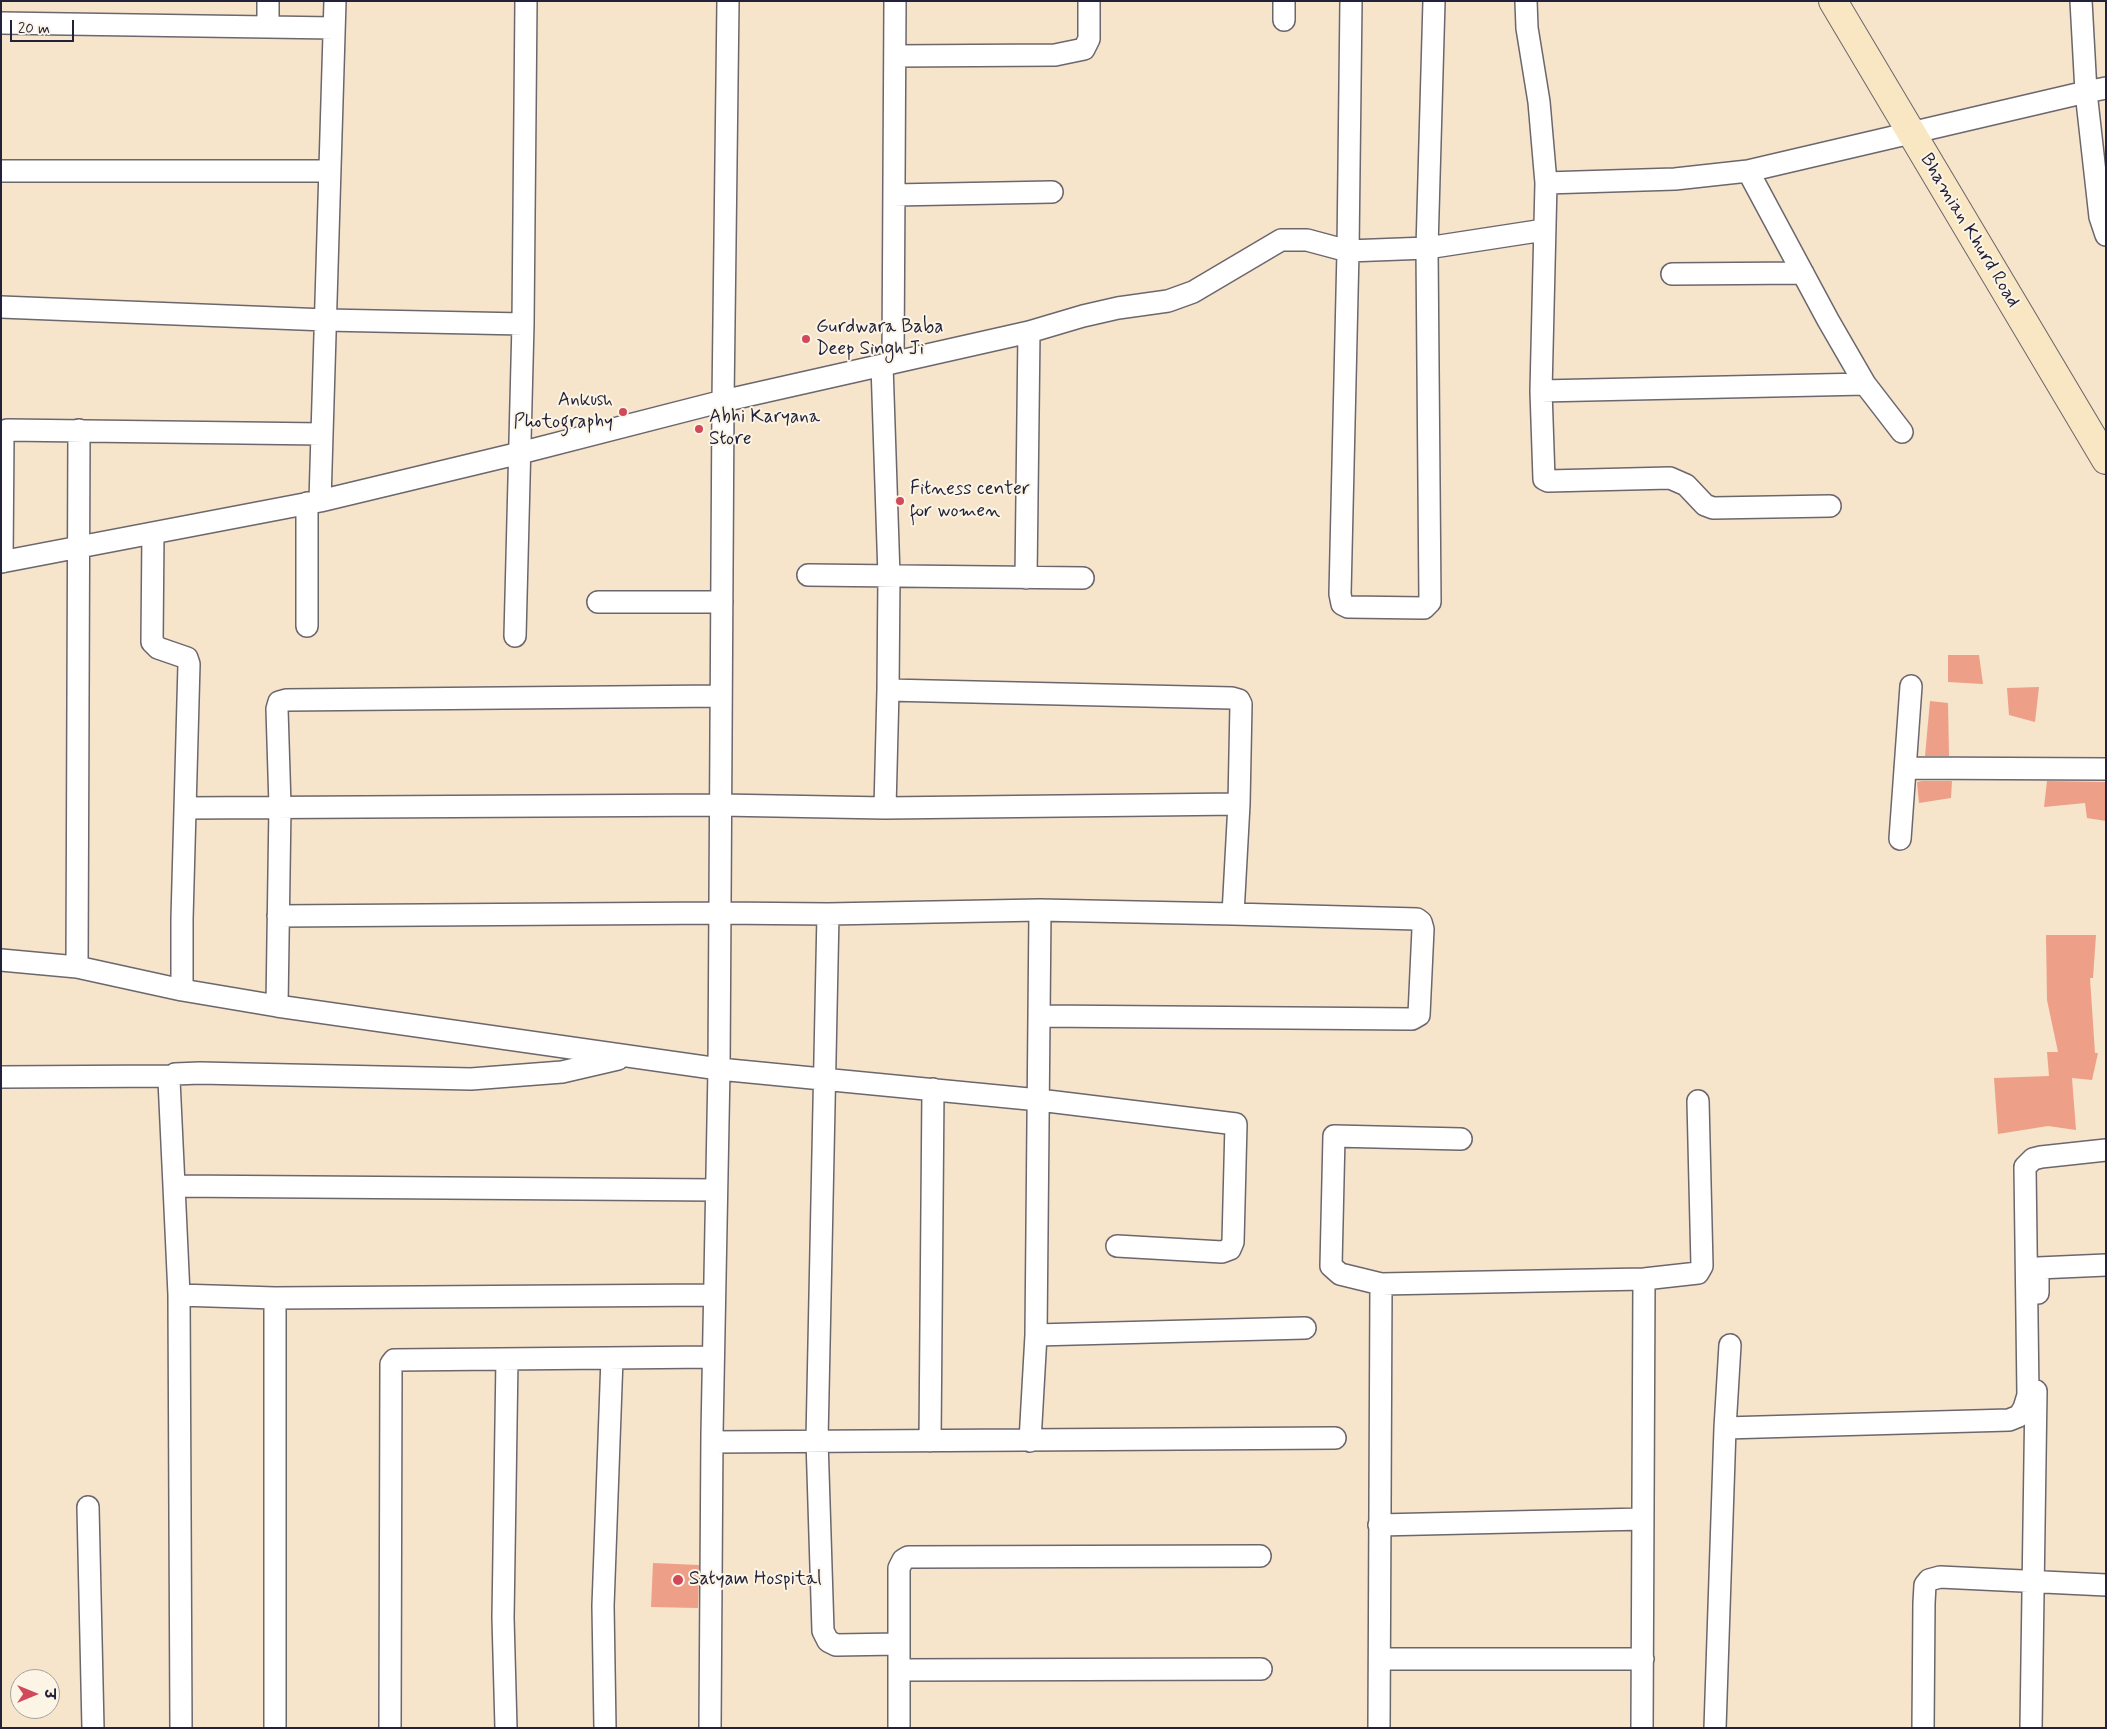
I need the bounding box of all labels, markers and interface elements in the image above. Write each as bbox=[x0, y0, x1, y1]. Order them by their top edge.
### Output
scale bar bbox=[12, 10, 76, 42]
text: 20 m bbox=[18, 19, 50, 39]
street label: Bhamian Khurd Road bbox=[1914, 150, 2024, 312]
place label: Gurdwara Baba Deep Singh Ji bbox=[816, 317, 944, 361]
marker: Gurdwara Baba Deep Singh Ji bbox=[800, 333, 812, 345]
place label: Ankush Photography bbox=[513, 390, 613, 434]
marker: Ankush Photography bbox=[617, 406, 629, 418]
place label: Abhi Karyana Store bbox=[709, 407, 820, 451]
marker: Abhi Karyana Store bbox=[693, 423, 705, 435]
place label: Fitness center for women bbox=[910, 479, 1030, 523]
marker: Fitness center for women bbox=[894, 495, 906, 507]
place label: Satyam Hospital bbox=[689, 1569, 822, 1591]
marker: Satyam Hospital bbox=[671, 1573, 685, 1587]
north arrow bbox=[10, 1669, 60, 1719]
text: उ bbox=[40, 1689, 58, 1699]

